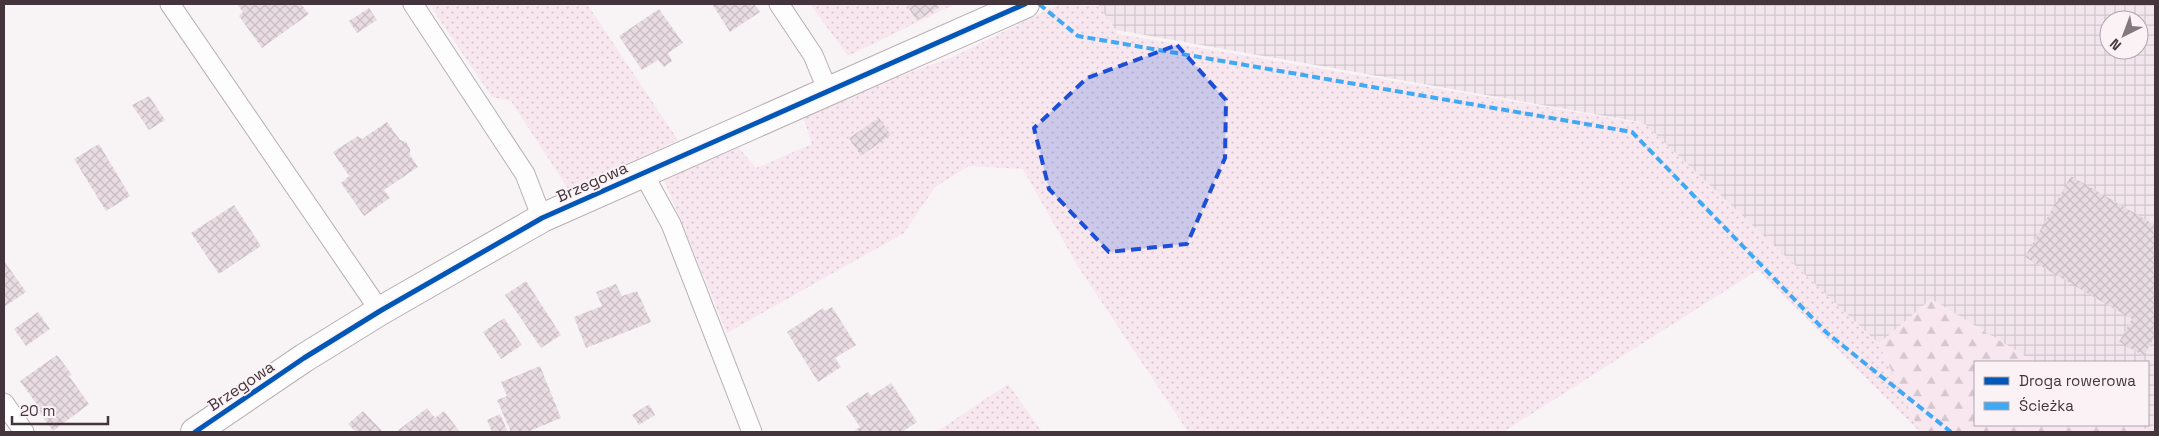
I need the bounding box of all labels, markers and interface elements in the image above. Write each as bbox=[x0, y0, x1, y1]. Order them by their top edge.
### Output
north arrow bbox=[2099, 10, 2149, 60]
text: N bbox=[2106, 35, 2125, 54]
street label: Brzegowa bbox=[553, 157, 631, 207]
street label: Brzegowa bbox=[204, 356, 278, 416]
legend bbox=[1974, 361, 2149, 426]
text: Droga rowerowa bbox=[2019, 371, 2136, 390]
scale bar bbox=[12, 394, 109, 426]
text: Ścieżka bbox=[2019, 396, 2074, 415]
text: 20 m bbox=[20, 401, 55, 420]

